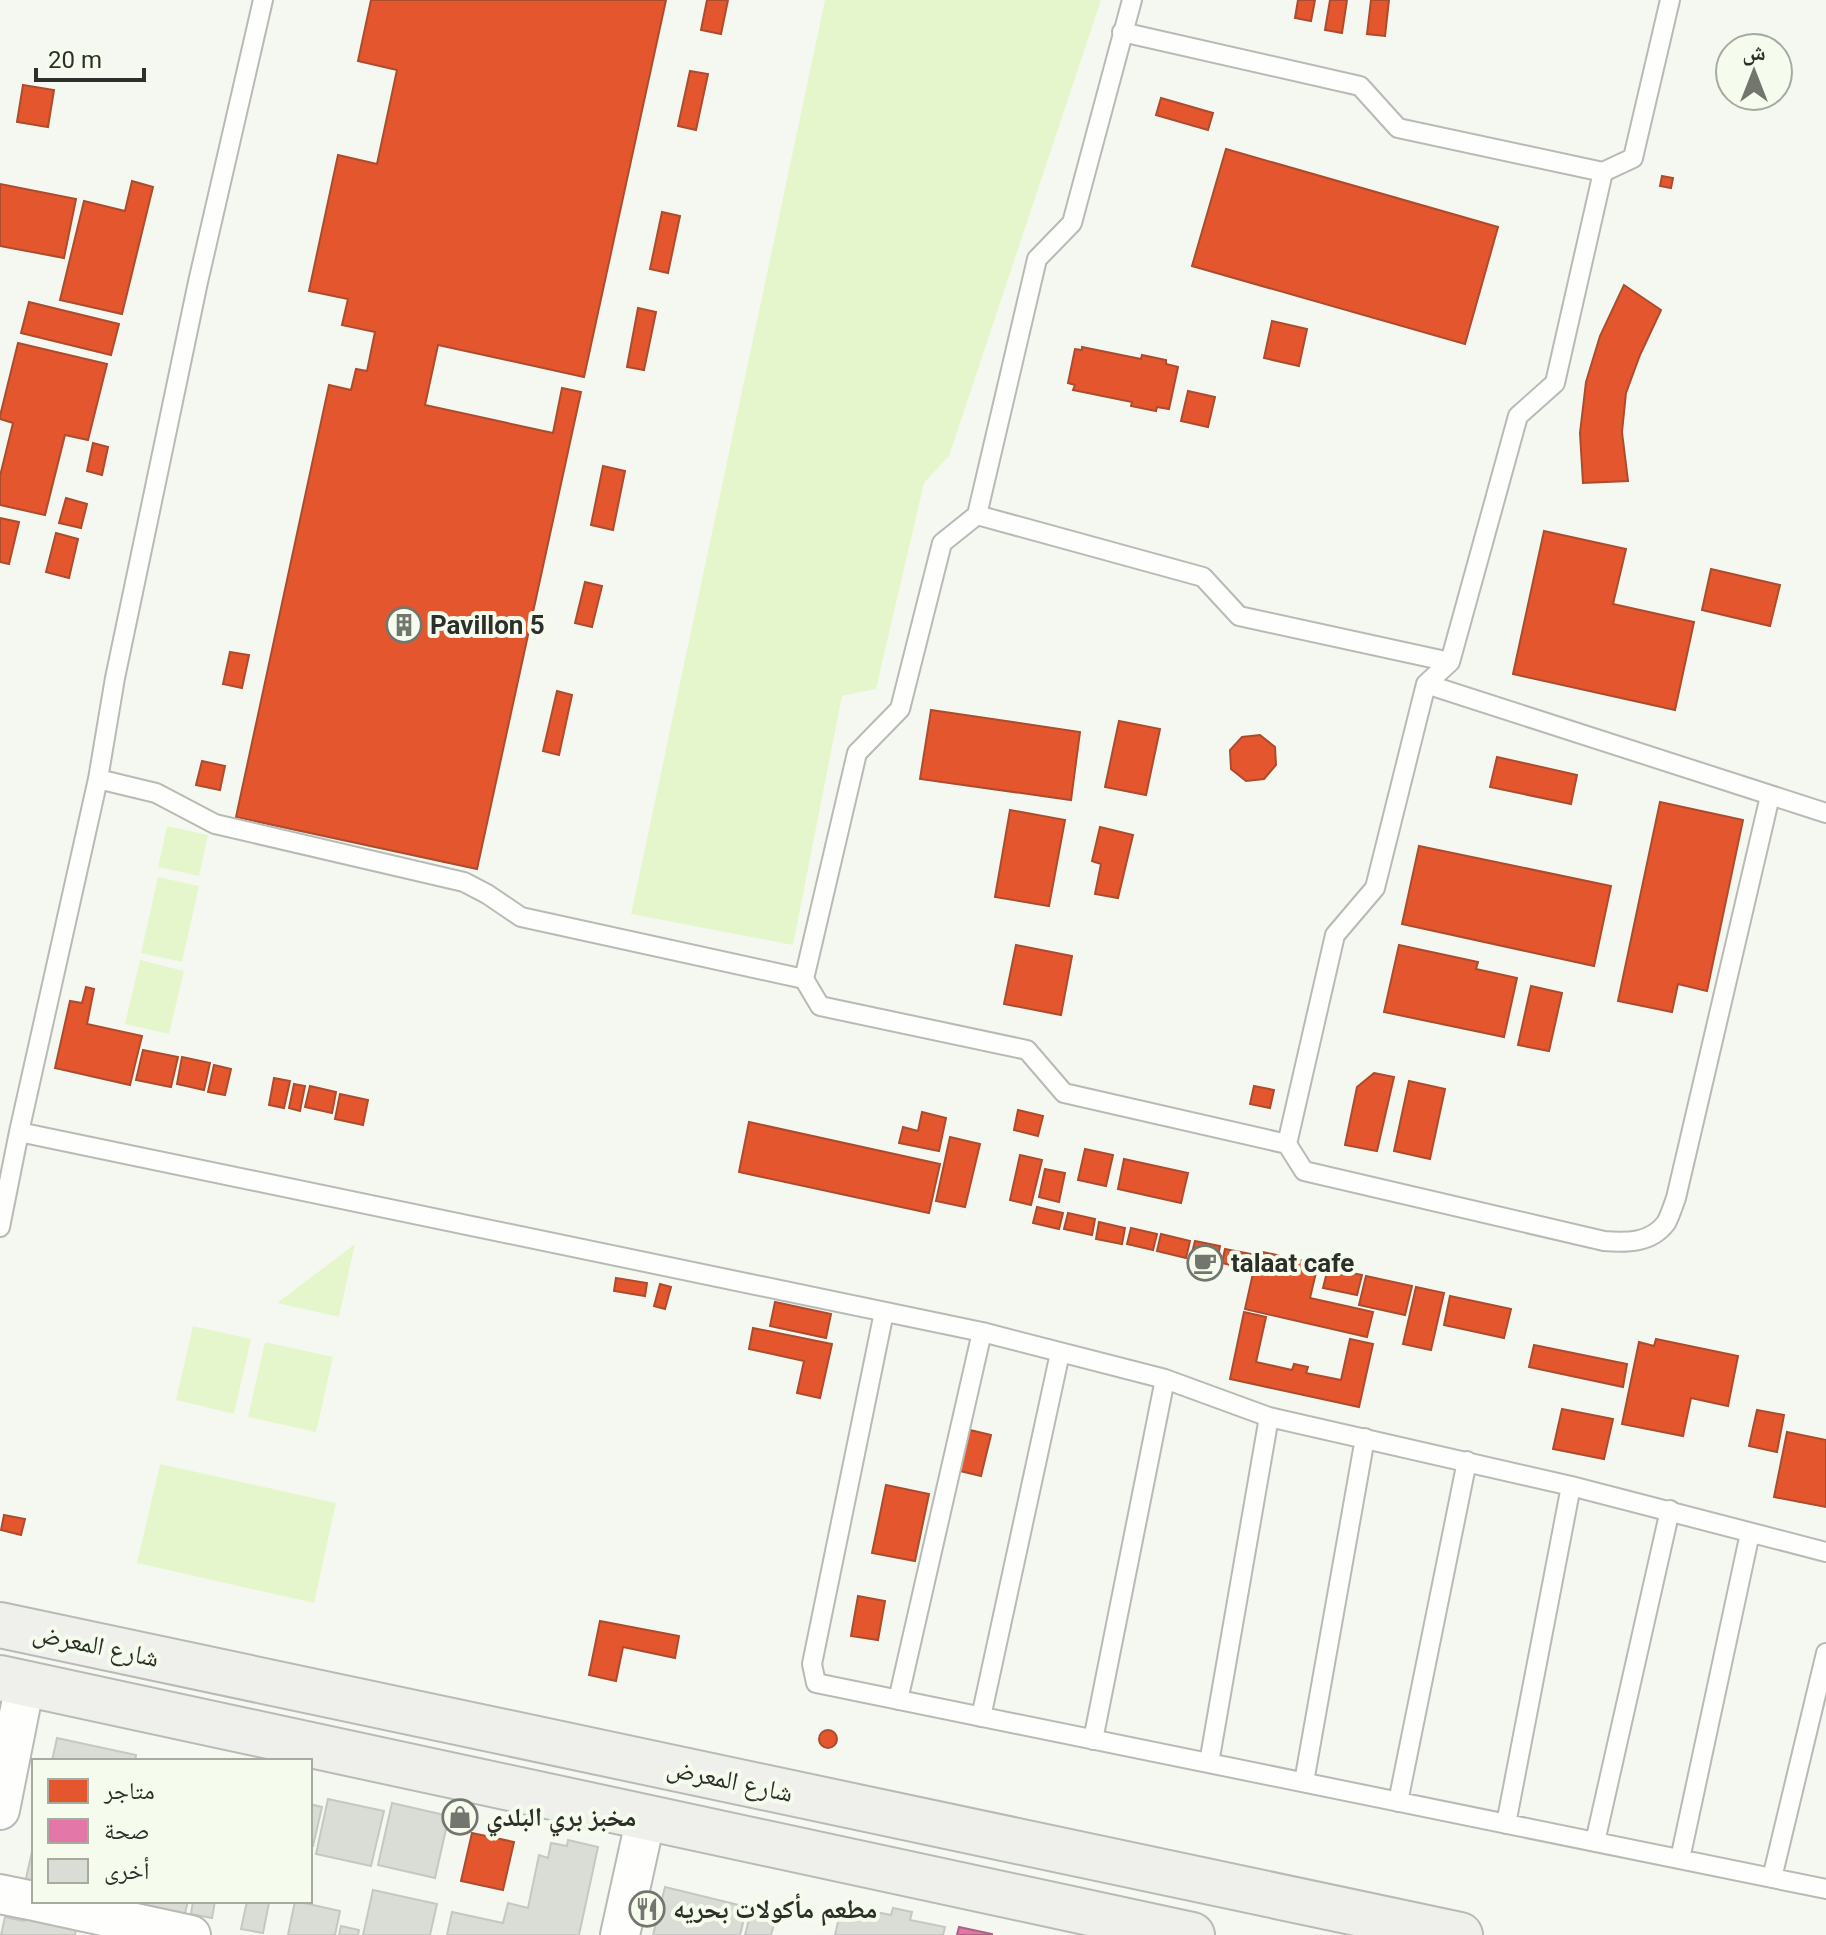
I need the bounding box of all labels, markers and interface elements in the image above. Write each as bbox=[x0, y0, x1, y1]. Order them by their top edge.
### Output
scale bar bbox=[36, 32, 144, 82]
north arrow bbox=[1714, 32, 1794, 112]
text: ش bbox=[1742, 40, 1766, 66]
text: 20 m bbox=[48, 46, 102, 74]
building icon: Pavillon 5 bbox=[385, 606, 423, 644]
place label: Pavillon 5 bbox=[430, 610, 545, 640]
cafe icon: talaat cafe bbox=[1186, 1244, 1224, 1282]
place label: talaat cafe bbox=[1231, 1248, 1354, 1278]
street label: شارع المعرض bbox=[30, 1617, 162, 1674]
street label: شارع المعرض bbox=[664, 1752, 796, 1809]
legend bbox=[32, 1759, 312, 1903]
text: متاجر bbox=[103, 1777, 155, 1805]
shop icon: مخبز بري البلدي bbox=[441, 1798, 479, 1836]
place label: مخبز بري البلدي bbox=[486, 1802, 636, 1837]
text: صحة bbox=[104, 1817, 150, 1845]
text: أخرى bbox=[104, 1857, 150, 1885]
restaurant icon: مطعم مأكولات بحريه bbox=[628, 1890, 666, 1928]
place label: مطعم مأكولات بحريه bbox=[673, 1893, 877, 1927]

